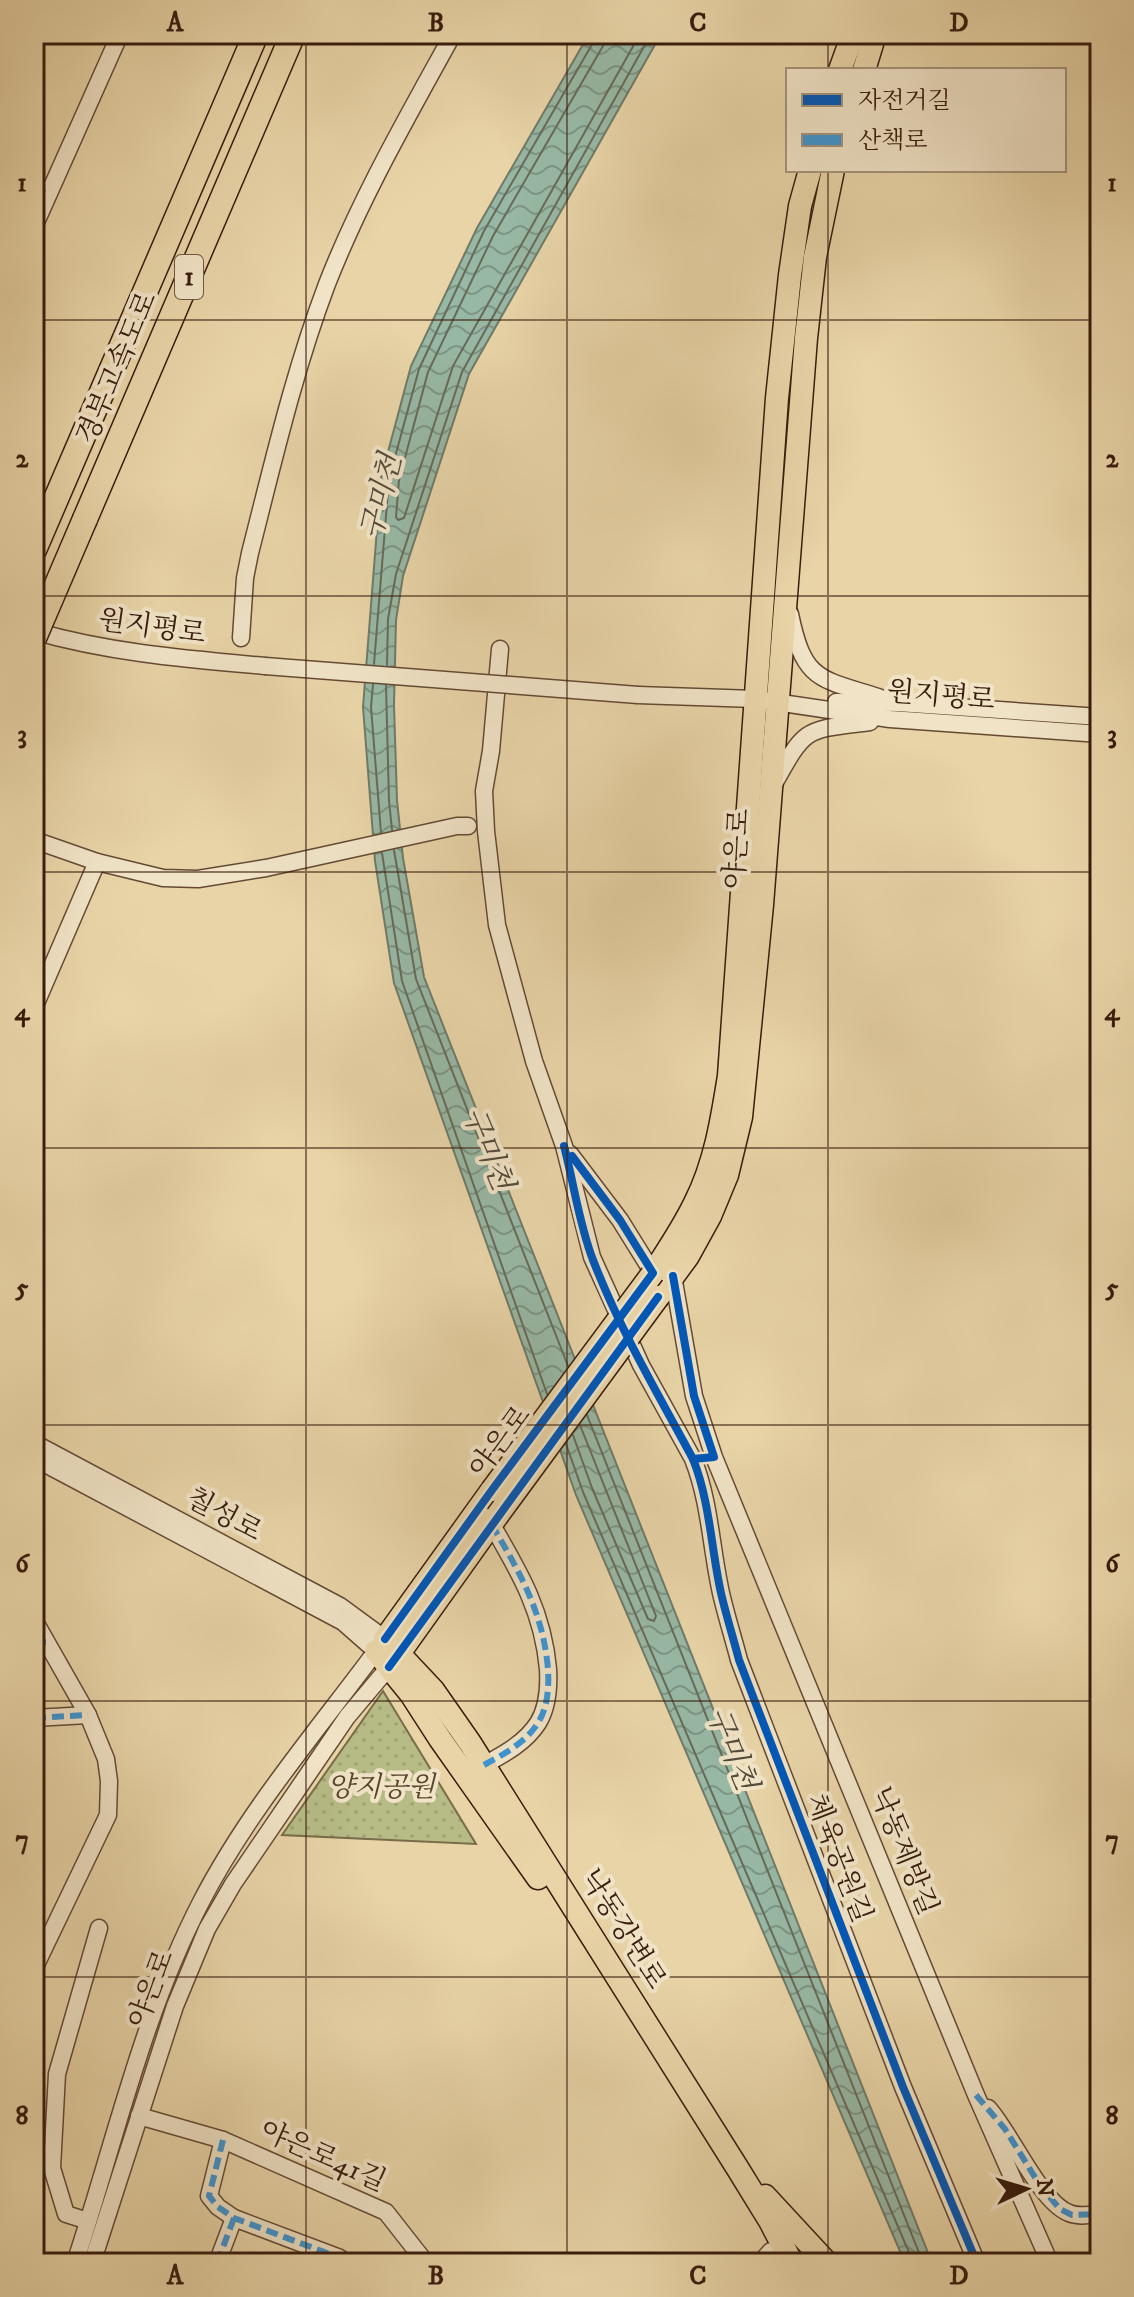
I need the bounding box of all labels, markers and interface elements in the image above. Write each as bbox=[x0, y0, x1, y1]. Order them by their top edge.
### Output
text: A bbox=[166, 7, 185, 40]
text: B bbox=[428, 7, 444, 40]
text: C bbox=[689, 7, 707, 40]
text: D bbox=[949, 7, 969, 40]
legend bbox=[786, 68, 1066, 172]
text: 자전거길 bbox=[858, 86, 951, 116]
text: 산책로 bbox=[858, 126, 928, 156]
text: 1 bbox=[17, 167, 27, 200]
text: 1 bbox=[1107, 167, 1117, 200]
road number: 1 bbox=[175, 255, 203, 299]
street label: 경부고속도로 bbox=[69, 286, 165, 450]
text: 2 bbox=[16, 443, 30, 476]
text: 2 bbox=[1106, 443, 1120, 476]
water label: 구미천 bbox=[354, 448, 411, 544]
street label: 원지평로 bbox=[96, 602, 208, 652]
street label: 원지평로 bbox=[886, 674, 996, 718]
text: 3 bbox=[17, 719, 27, 752]
text: 3 bbox=[1107, 719, 1117, 752]
street label: 야은로 bbox=[717, 807, 757, 891]
text: 4 bbox=[15, 996, 31, 1029]
text: 4 bbox=[1105, 996, 1121, 1029]
water label: 구미천 bbox=[454, 1102, 521, 1198]
text: 5 bbox=[15, 1272, 29, 1305]
text: 5 bbox=[1105, 1272, 1119, 1305]
street label: 야은로 bbox=[462, 1399, 538, 1485]
street label: 칠성로 bbox=[180, 1480, 268, 1550]
text: 6 bbox=[15, 1548, 30, 1581]
text: 6 bbox=[1105, 1548, 1120, 1581]
water label: 구미천 bbox=[698, 1702, 765, 1798]
park label: 양지공원 bbox=[327, 1770, 437, 1805]
street label: 낙동제방길 bbox=[862, 1782, 946, 1920]
street label: 체육공원길 bbox=[798, 1789, 880, 1927]
text: 7 bbox=[15, 1824, 29, 1857]
text: 7 bbox=[1105, 1824, 1119, 1857]
street label: 낙동강변로 bbox=[572, 1862, 674, 1996]
street label: 야은로 bbox=[120, 1945, 182, 2033]
text: 8 bbox=[15, 2100, 29, 2133]
text: 8 bbox=[1105, 2100, 1119, 2133]
street label: 야은로41길 bbox=[254, 2113, 392, 2199]
north arrow bbox=[986, 2149, 1066, 2229]
text: N bbox=[1030, 2178, 1059, 2198]
text: A bbox=[166, 2260, 185, 2293]
text: B bbox=[428, 2260, 444, 2293]
text: C bbox=[689, 2260, 707, 2293]
text: D bbox=[949, 2260, 969, 2293]

